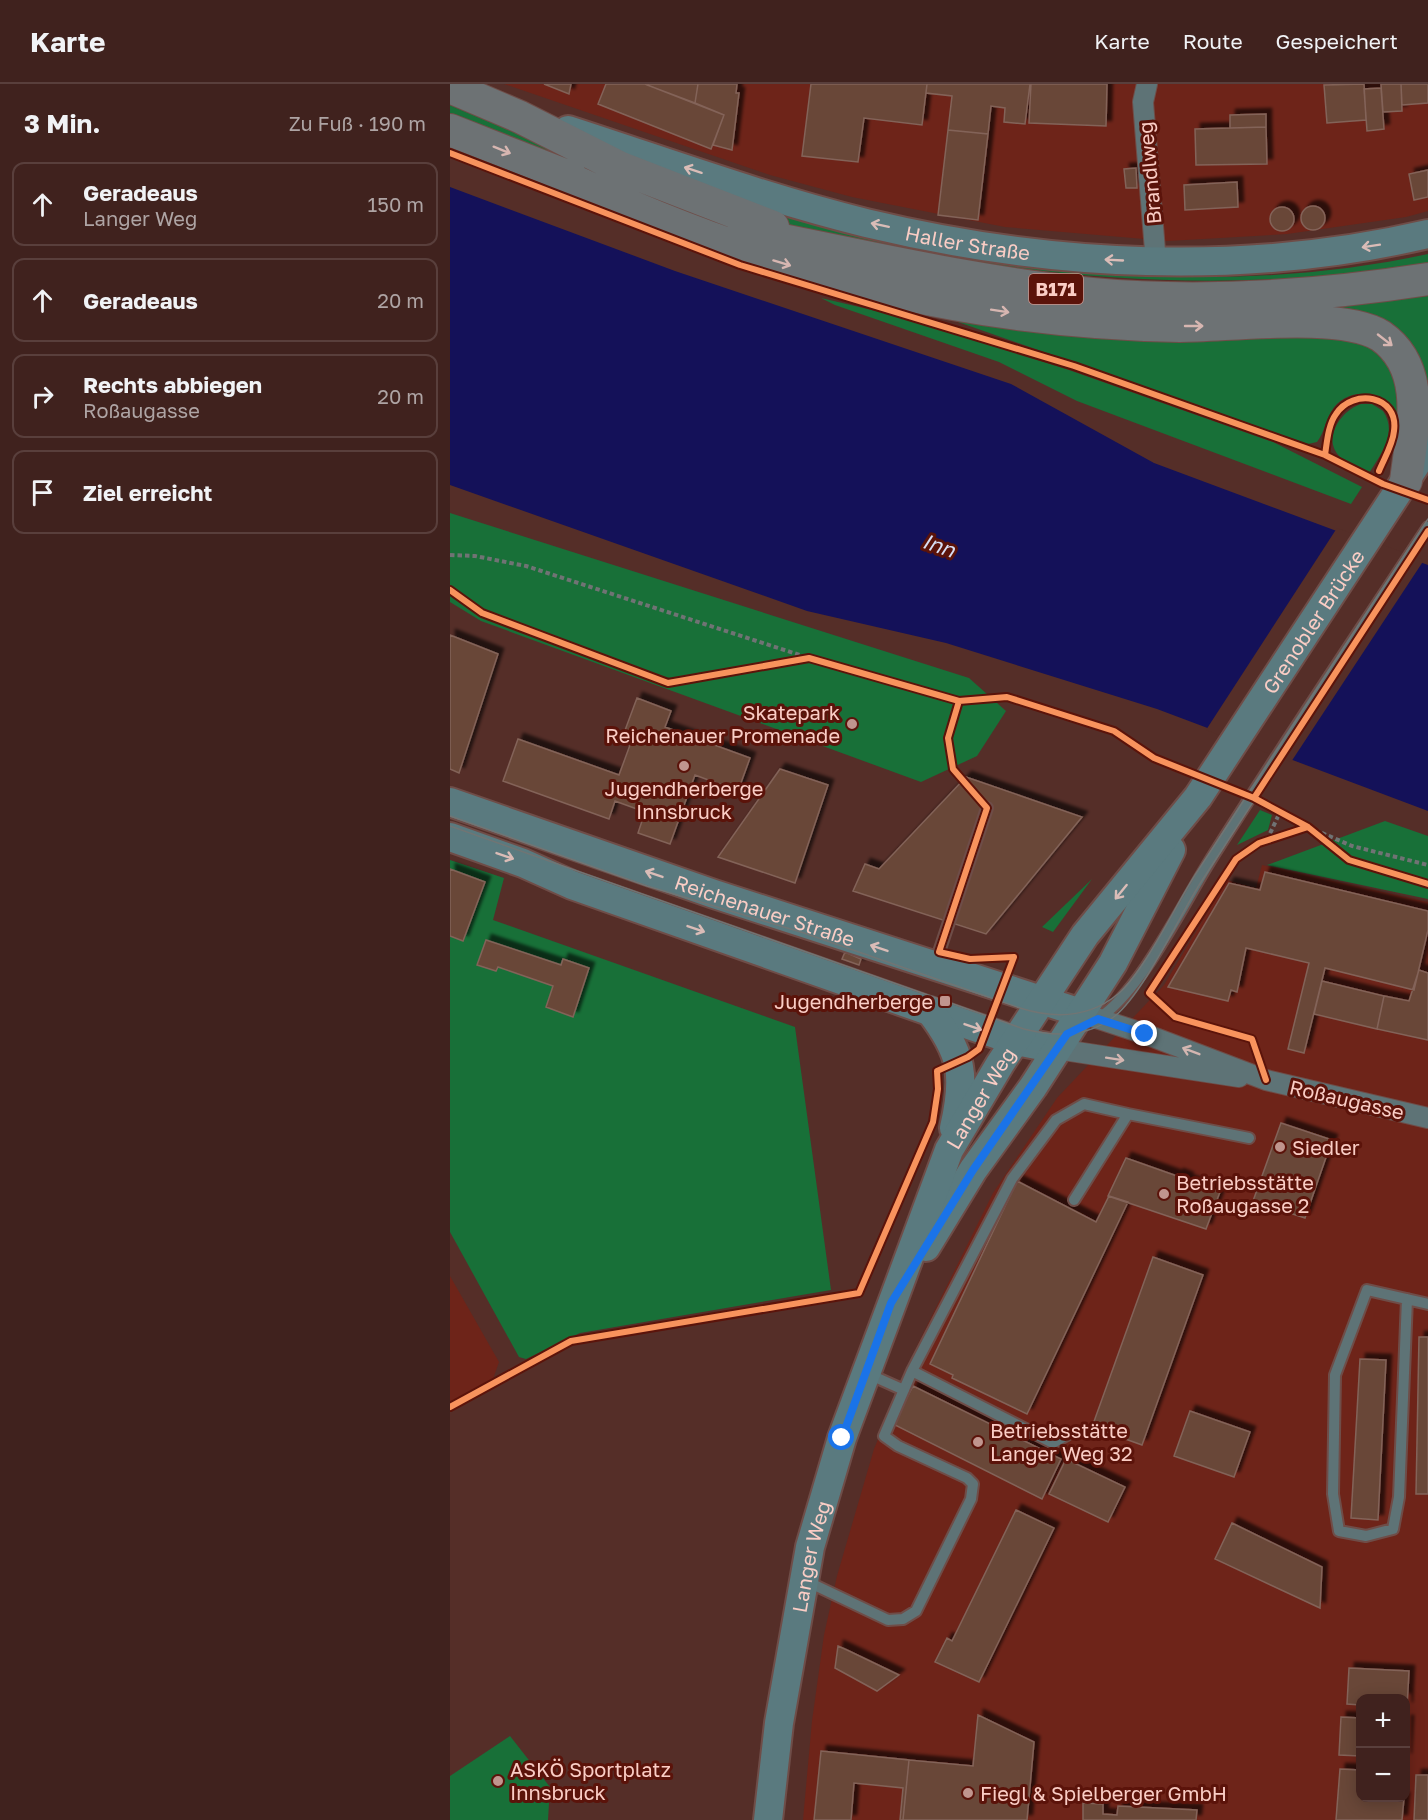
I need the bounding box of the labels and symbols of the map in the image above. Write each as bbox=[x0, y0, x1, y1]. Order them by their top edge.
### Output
street label: Brandlweg bbox=[1133, 121, 1165, 225]
one-way arrow bbox=[492, 145, 510, 156]
one-way arrow bbox=[684, 164, 703, 175]
one-way arrow bbox=[870, 219, 889, 231]
street label: Haller Straße bbox=[903, 220, 1032, 264]
one-way arrow bbox=[1361, 240, 1381, 251]
one-way arrow bbox=[1104, 255, 1124, 266]
one-way arrow bbox=[772, 258, 791, 269]
road number: B171 bbox=[1029, 274, 1083, 304]
one-way arrow bbox=[990, 306, 1009, 317]
one-way arrow bbox=[1184, 320, 1204, 332]
one-way arrow bbox=[1377, 334, 1393, 347]
water label: Inn bbox=[919, 527, 960, 563]
street label: Grenobler Brücke bbox=[1257, 545, 1369, 698]
place label: Skatepark Reichenauer Promenade bbox=[605, 700, 840, 747]
marker: Skatepark Reichenauer Promenade bbox=[845, 717, 859, 731]
marker: Jugendherberge Innsbruck bbox=[677, 759, 691, 773]
place label: Jugendherberge Innsbruck bbox=[605, 776, 763, 823]
one-way arrow bbox=[495, 852, 514, 863]
one-way arrow bbox=[645, 867, 664, 878]
street label: Reichenauer Straße bbox=[672, 869, 858, 951]
one-way arrow bbox=[1115, 883, 1128, 899]
one-way arrow bbox=[686, 924, 705, 935]
one-way arrow bbox=[870, 941, 889, 952]
place label: Jugendherberge bbox=[774, 989, 933, 1013]
marker: Jugendherberge bbox=[938, 994, 952, 1008]
route end bbox=[1131, 1020, 1157, 1046]
one-way arrow bbox=[963, 1022, 982, 1033]
street label: Langer Weg bbox=[941, 1042, 1020, 1153]
one-way arrow bbox=[1183, 1045, 1201, 1056]
one-way arrow bbox=[1104, 1054, 1124, 1065]
street label: Roßaugasse bbox=[1287, 1074, 1407, 1124]
place label: Siedler bbox=[1292, 1135, 1360, 1159]
marker: Siedler bbox=[1273, 1140, 1287, 1154]
place label: Betriebsstätte Roßaugasse 2 bbox=[1176, 1170, 1314, 1217]
marker: Betriebsstätte Roßaugasse 2 bbox=[1157, 1187, 1171, 1201]
place label: Betriebsstätte Langer Weg 32 bbox=[990, 1418, 1133, 1465]
route start bbox=[828, 1424, 854, 1450]
marker: Betriebsstätte Langer Weg 32 bbox=[971, 1435, 985, 1449]
street label: Langer Weg bbox=[787, 1498, 835, 1615]
place label: ASKÖ Sportplatz Innsbruck bbox=[510, 1757, 671, 1804]
marker: ASKÖ Sportplatz Innsbruck bbox=[491, 1774, 505, 1788]
place label: Fiegl & Spielberger GmbH bbox=[980, 1781, 1227, 1805]
marker: Fiegl & Spielberger GmbH bbox=[961, 1786, 975, 1800]

